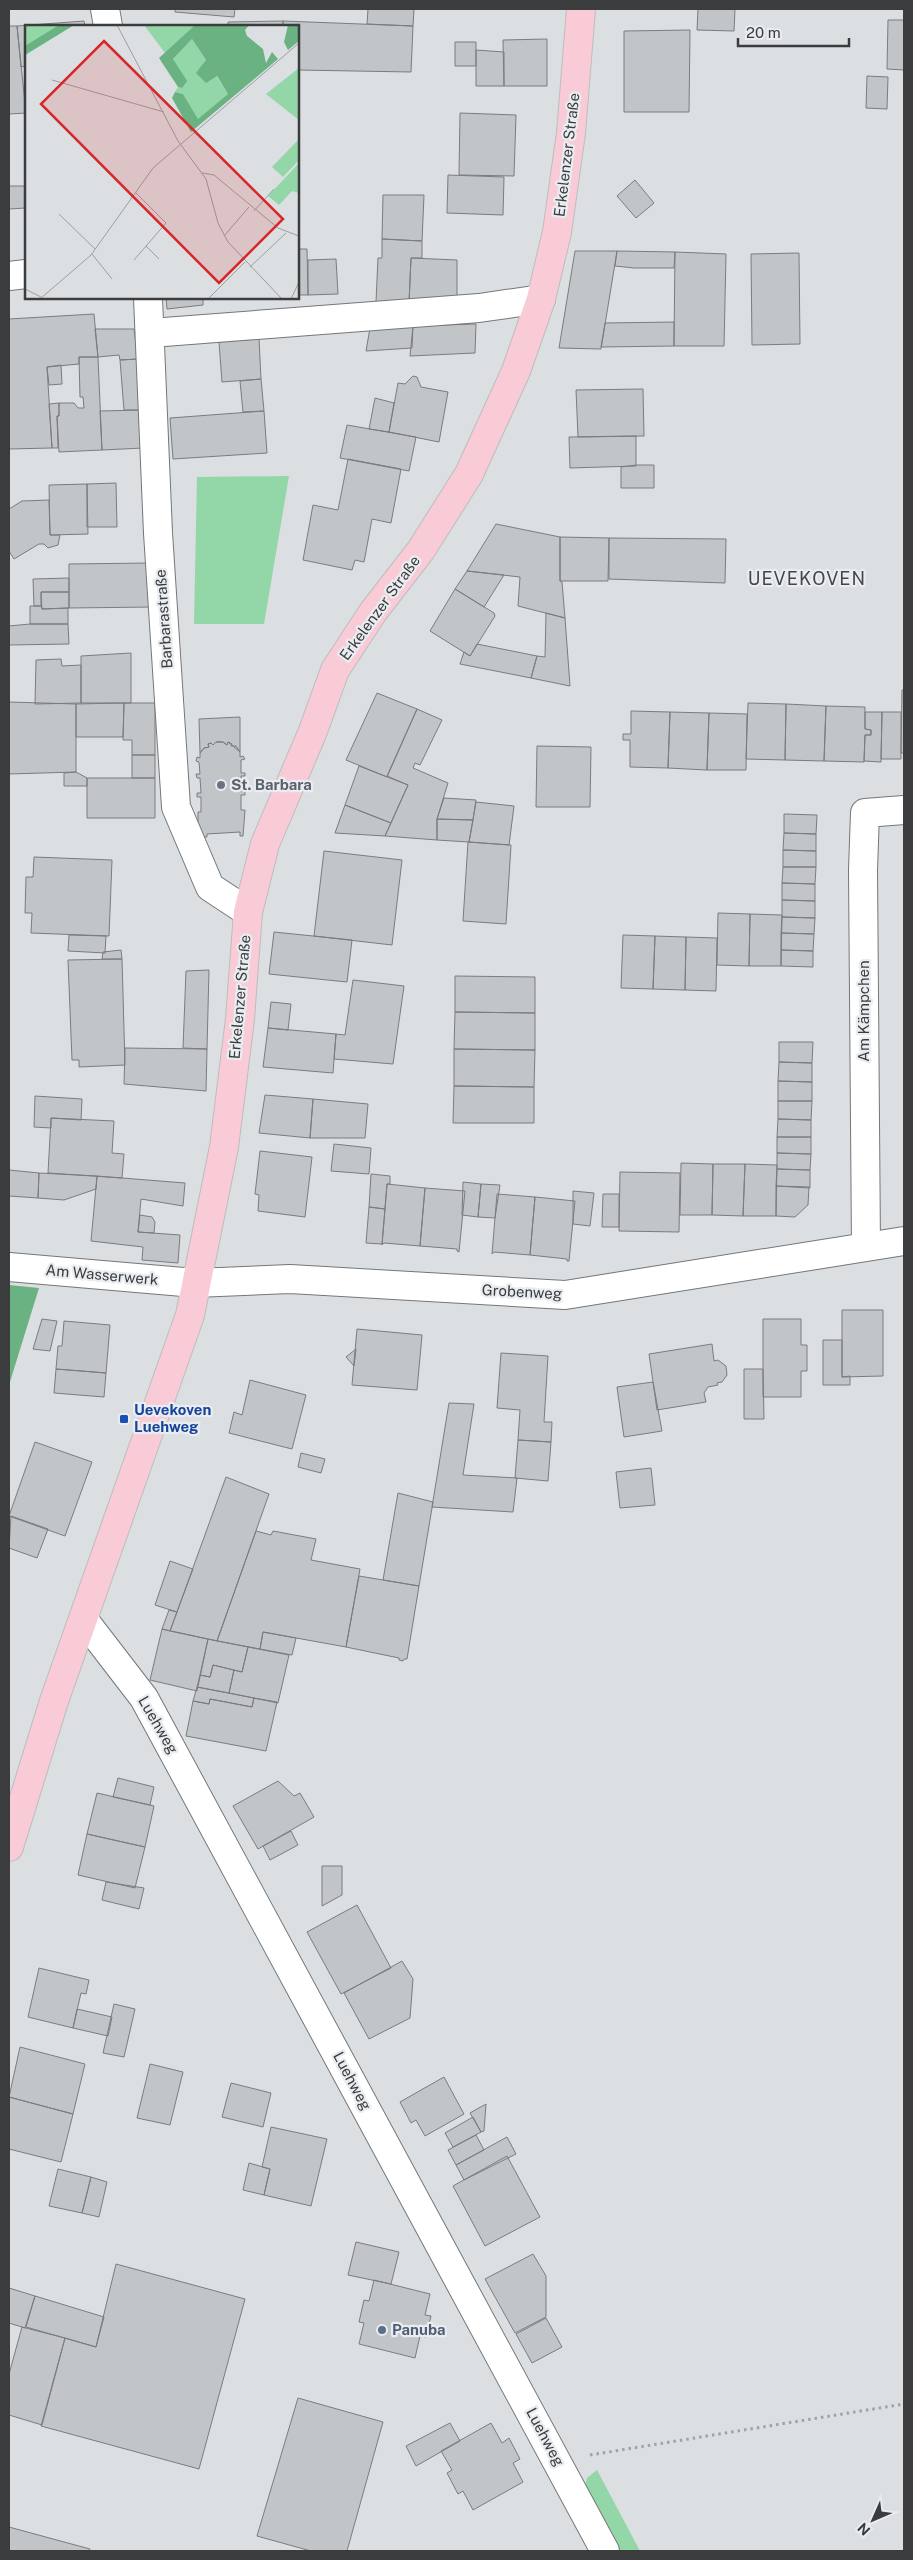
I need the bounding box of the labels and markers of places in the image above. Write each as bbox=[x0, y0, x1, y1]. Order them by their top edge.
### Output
place label: St. Barbara bbox=[231, 776, 312, 793]
marker: St. Barbara bbox=[215, 779, 227, 791]
place label: Uevekoven Luehweg bbox=[134, 1401, 211, 1435]
marker: Uevekoven Luehweg bbox=[118, 1413, 130, 1425]
place label: Panuba bbox=[392, 2321, 446, 2338]
marker: Panuba bbox=[376, 2324, 388, 2336]

